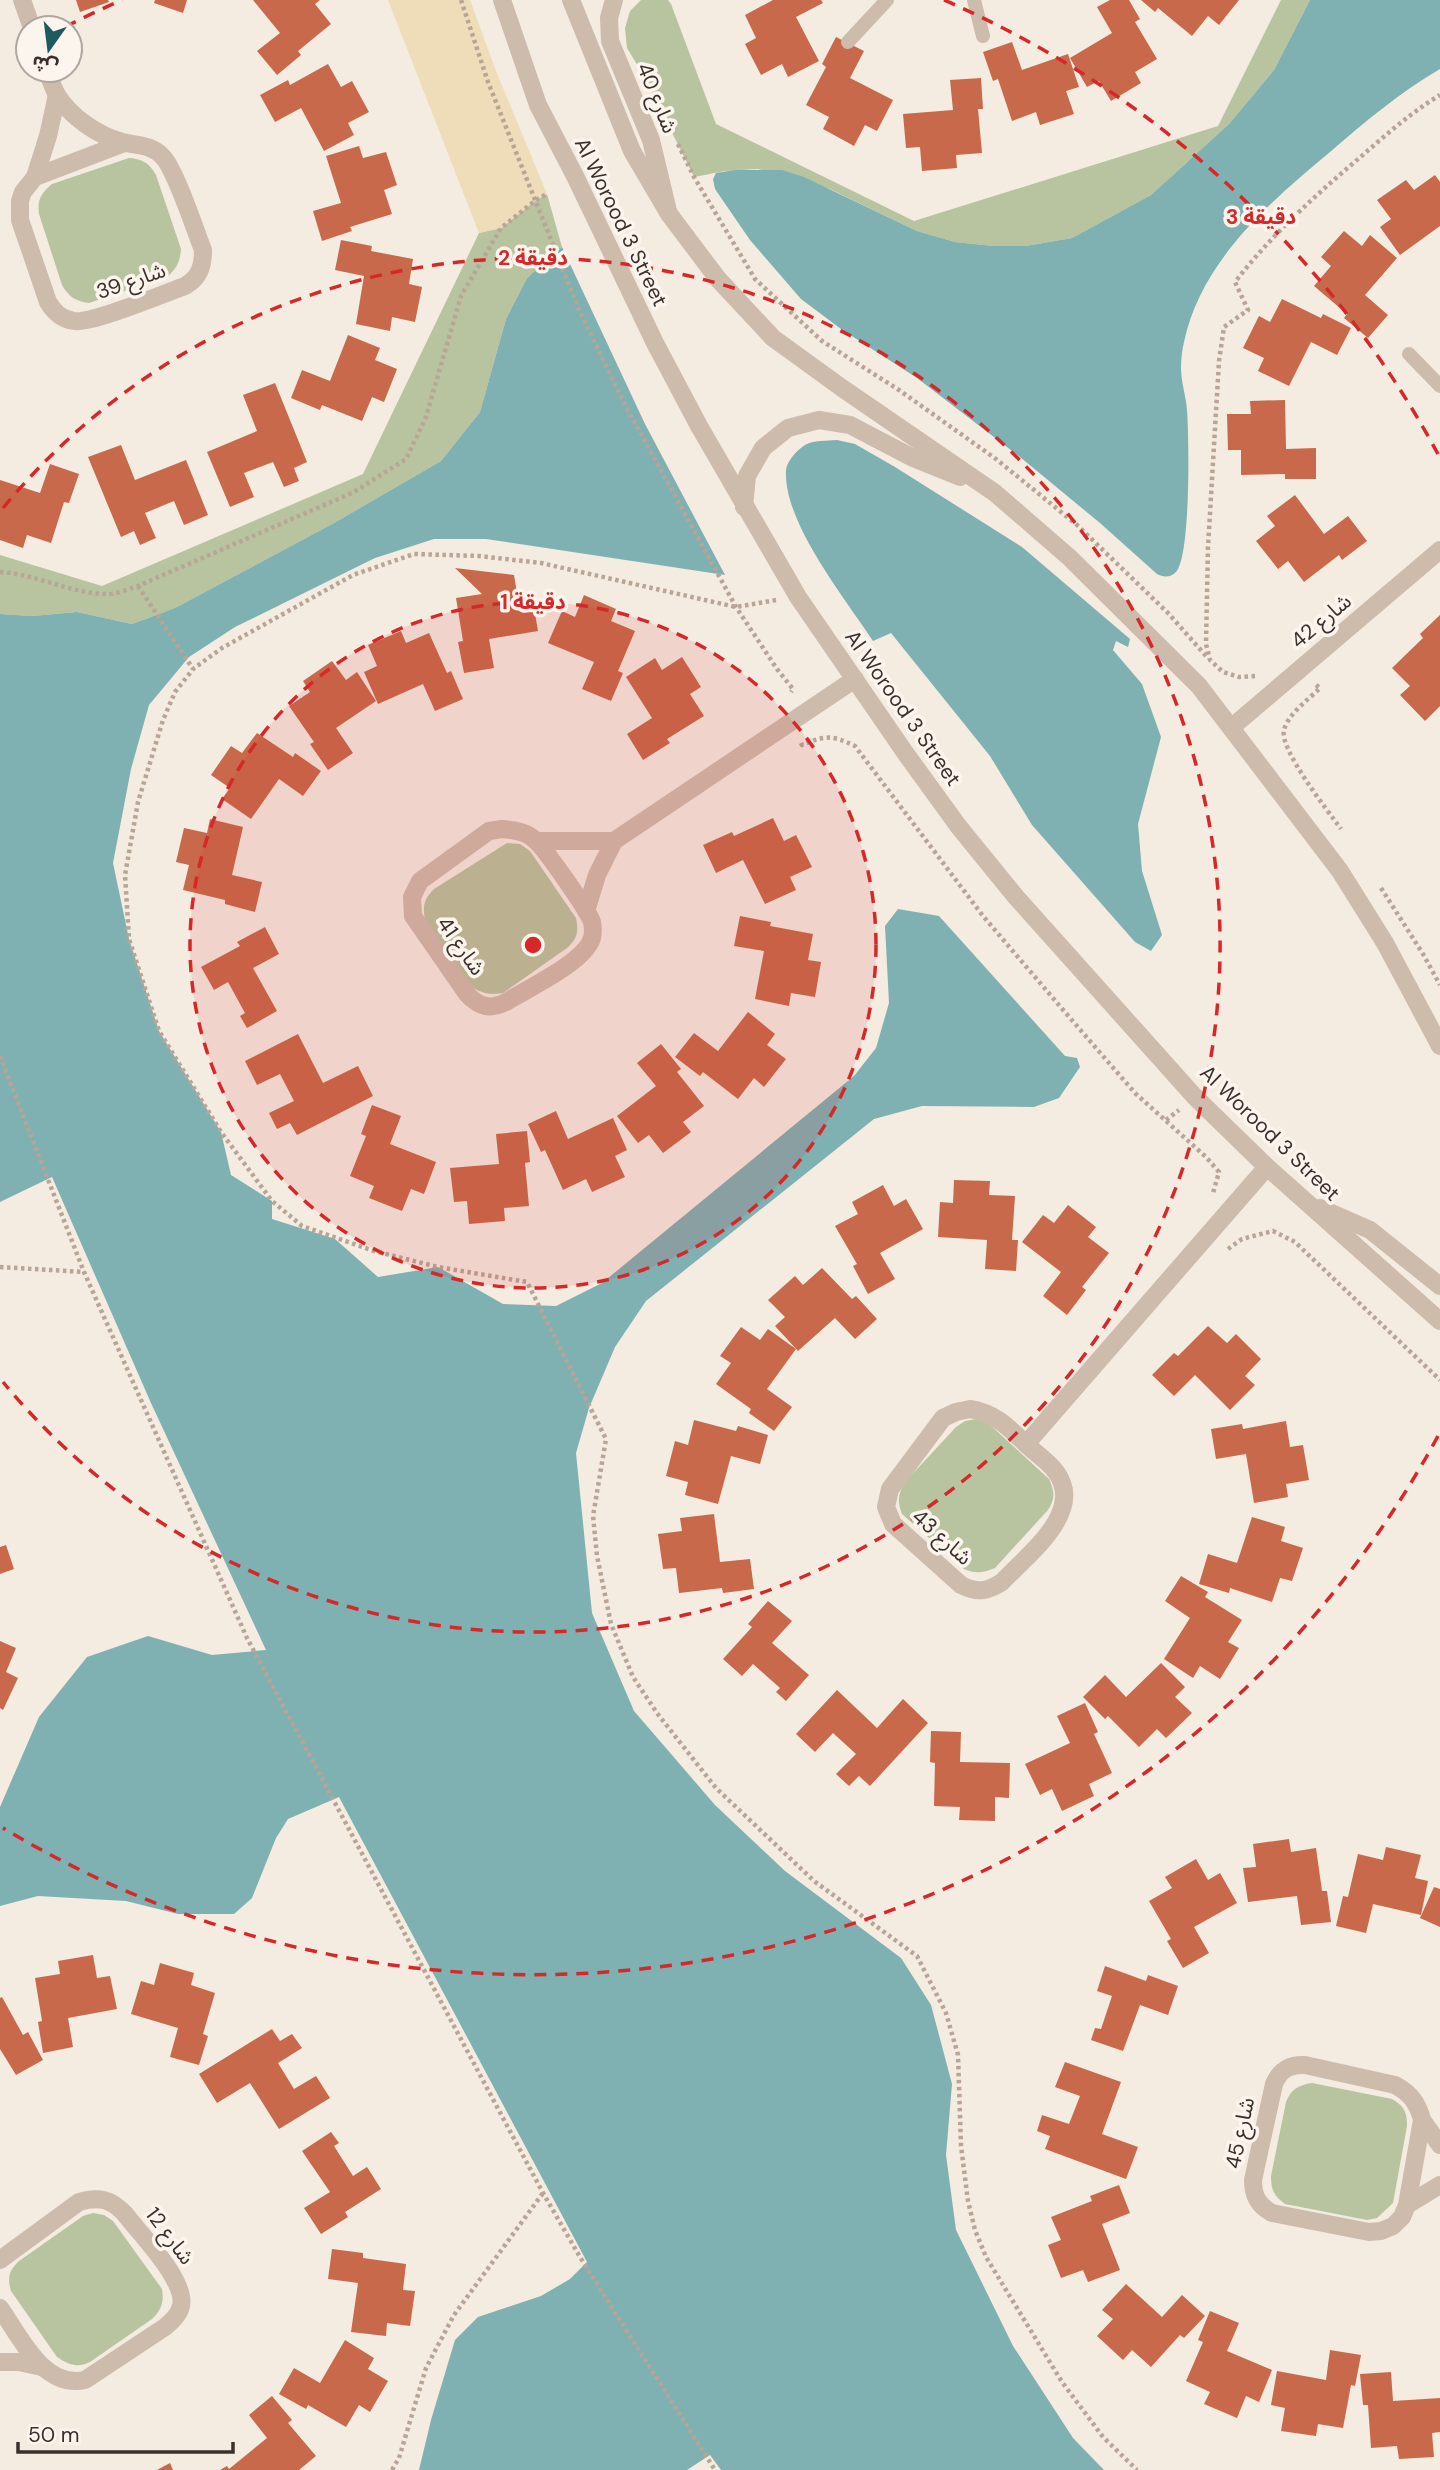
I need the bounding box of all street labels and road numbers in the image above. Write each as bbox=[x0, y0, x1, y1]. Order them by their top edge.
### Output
street label: شارع 40 bbox=[629, 59, 684, 138]
street label: Al Worood 3 Street bbox=[568, 133, 674, 311]
street label: شارع 39 bbox=[93, 256, 170, 307]
street label: شارع 42 bbox=[1285, 587, 1358, 655]
street label: Al Worood 3 Street bbox=[839, 624, 967, 792]
street label: شارع 41 bbox=[430, 911, 491, 982]
street label: Al Worood 3 Street bbox=[1194, 1059, 1346, 1207]
street label: شارع 43 bbox=[905, 1503, 978, 1572]
street label: شارع 45 bbox=[1219, 2095, 1262, 2171]
street label: شارع 12 bbox=[138, 2202, 201, 2271]

